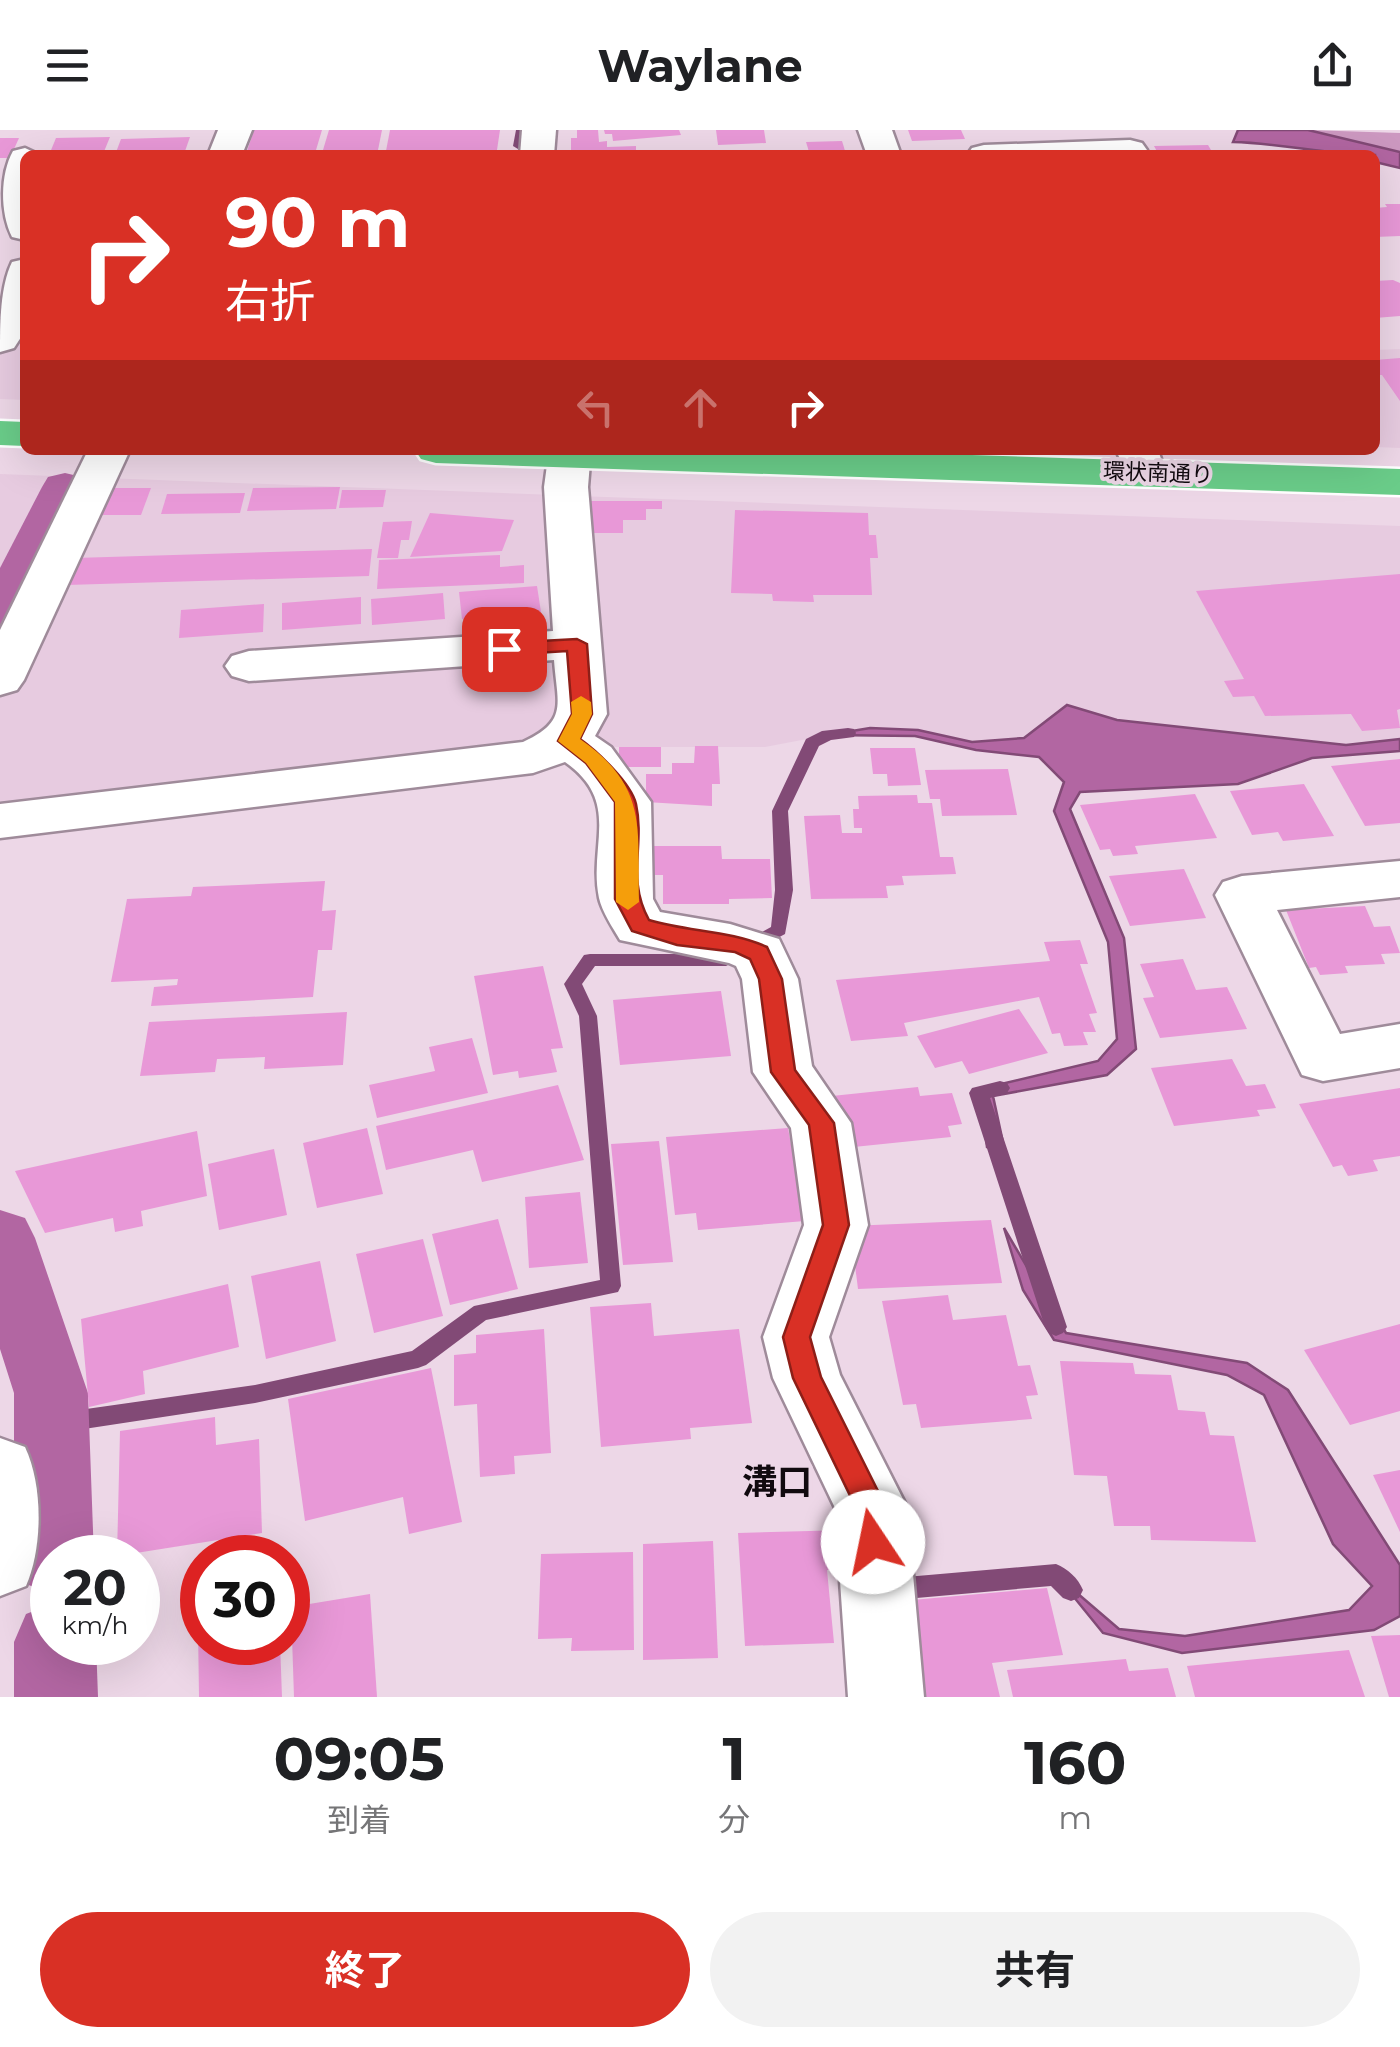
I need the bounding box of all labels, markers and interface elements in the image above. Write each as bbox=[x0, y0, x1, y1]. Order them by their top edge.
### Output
icon: menu bbox=[40, 38, 95, 93]
text: Waylane bbox=[597, 38, 803, 93]
icon: share bbox=[1305, 38, 1360, 93]
text: 90 m bbox=[225, 179, 410, 265]
icon: right bbox=[60, 190, 190, 320]
text: 右折 bbox=[225, 273, 315, 328]
icon: left bbox=[568, 380, 623, 435]
icon: ahead bbox=[673, 380, 728, 435]
icon: right bbox=[778, 380, 833, 435]
street label: 環状南通り bbox=[1103, 458, 1213, 488]
pin bbox=[462, 607, 547, 692]
icon: arrive bbox=[477, 622, 532, 677]
district label: 溝口 bbox=[742, 1460, 812, 1503]
position arrow bbox=[821, 1490, 925, 1594]
speed limit sign: 30 bbox=[180, 1535, 310, 1665]
text: 20 bbox=[63, 1557, 127, 1618]
text: km/h bbox=[62, 1610, 128, 1640]
text: 09:05 bbox=[274, 1722, 445, 1795]
text: 1 bbox=[723, 1722, 746, 1795]
text: 160 bbox=[1024, 1726, 1126, 1799]
text: m bbox=[1058, 1798, 1092, 1837]
text: 到着 bbox=[327, 1800, 391, 1839]
text: 分 bbox=[718, 1800, 750, 1839]
button: 終了 bbox=[40, 1912, 690, 2027]
button: 共有 bbox=[710, 1912, 1360, 2027]

